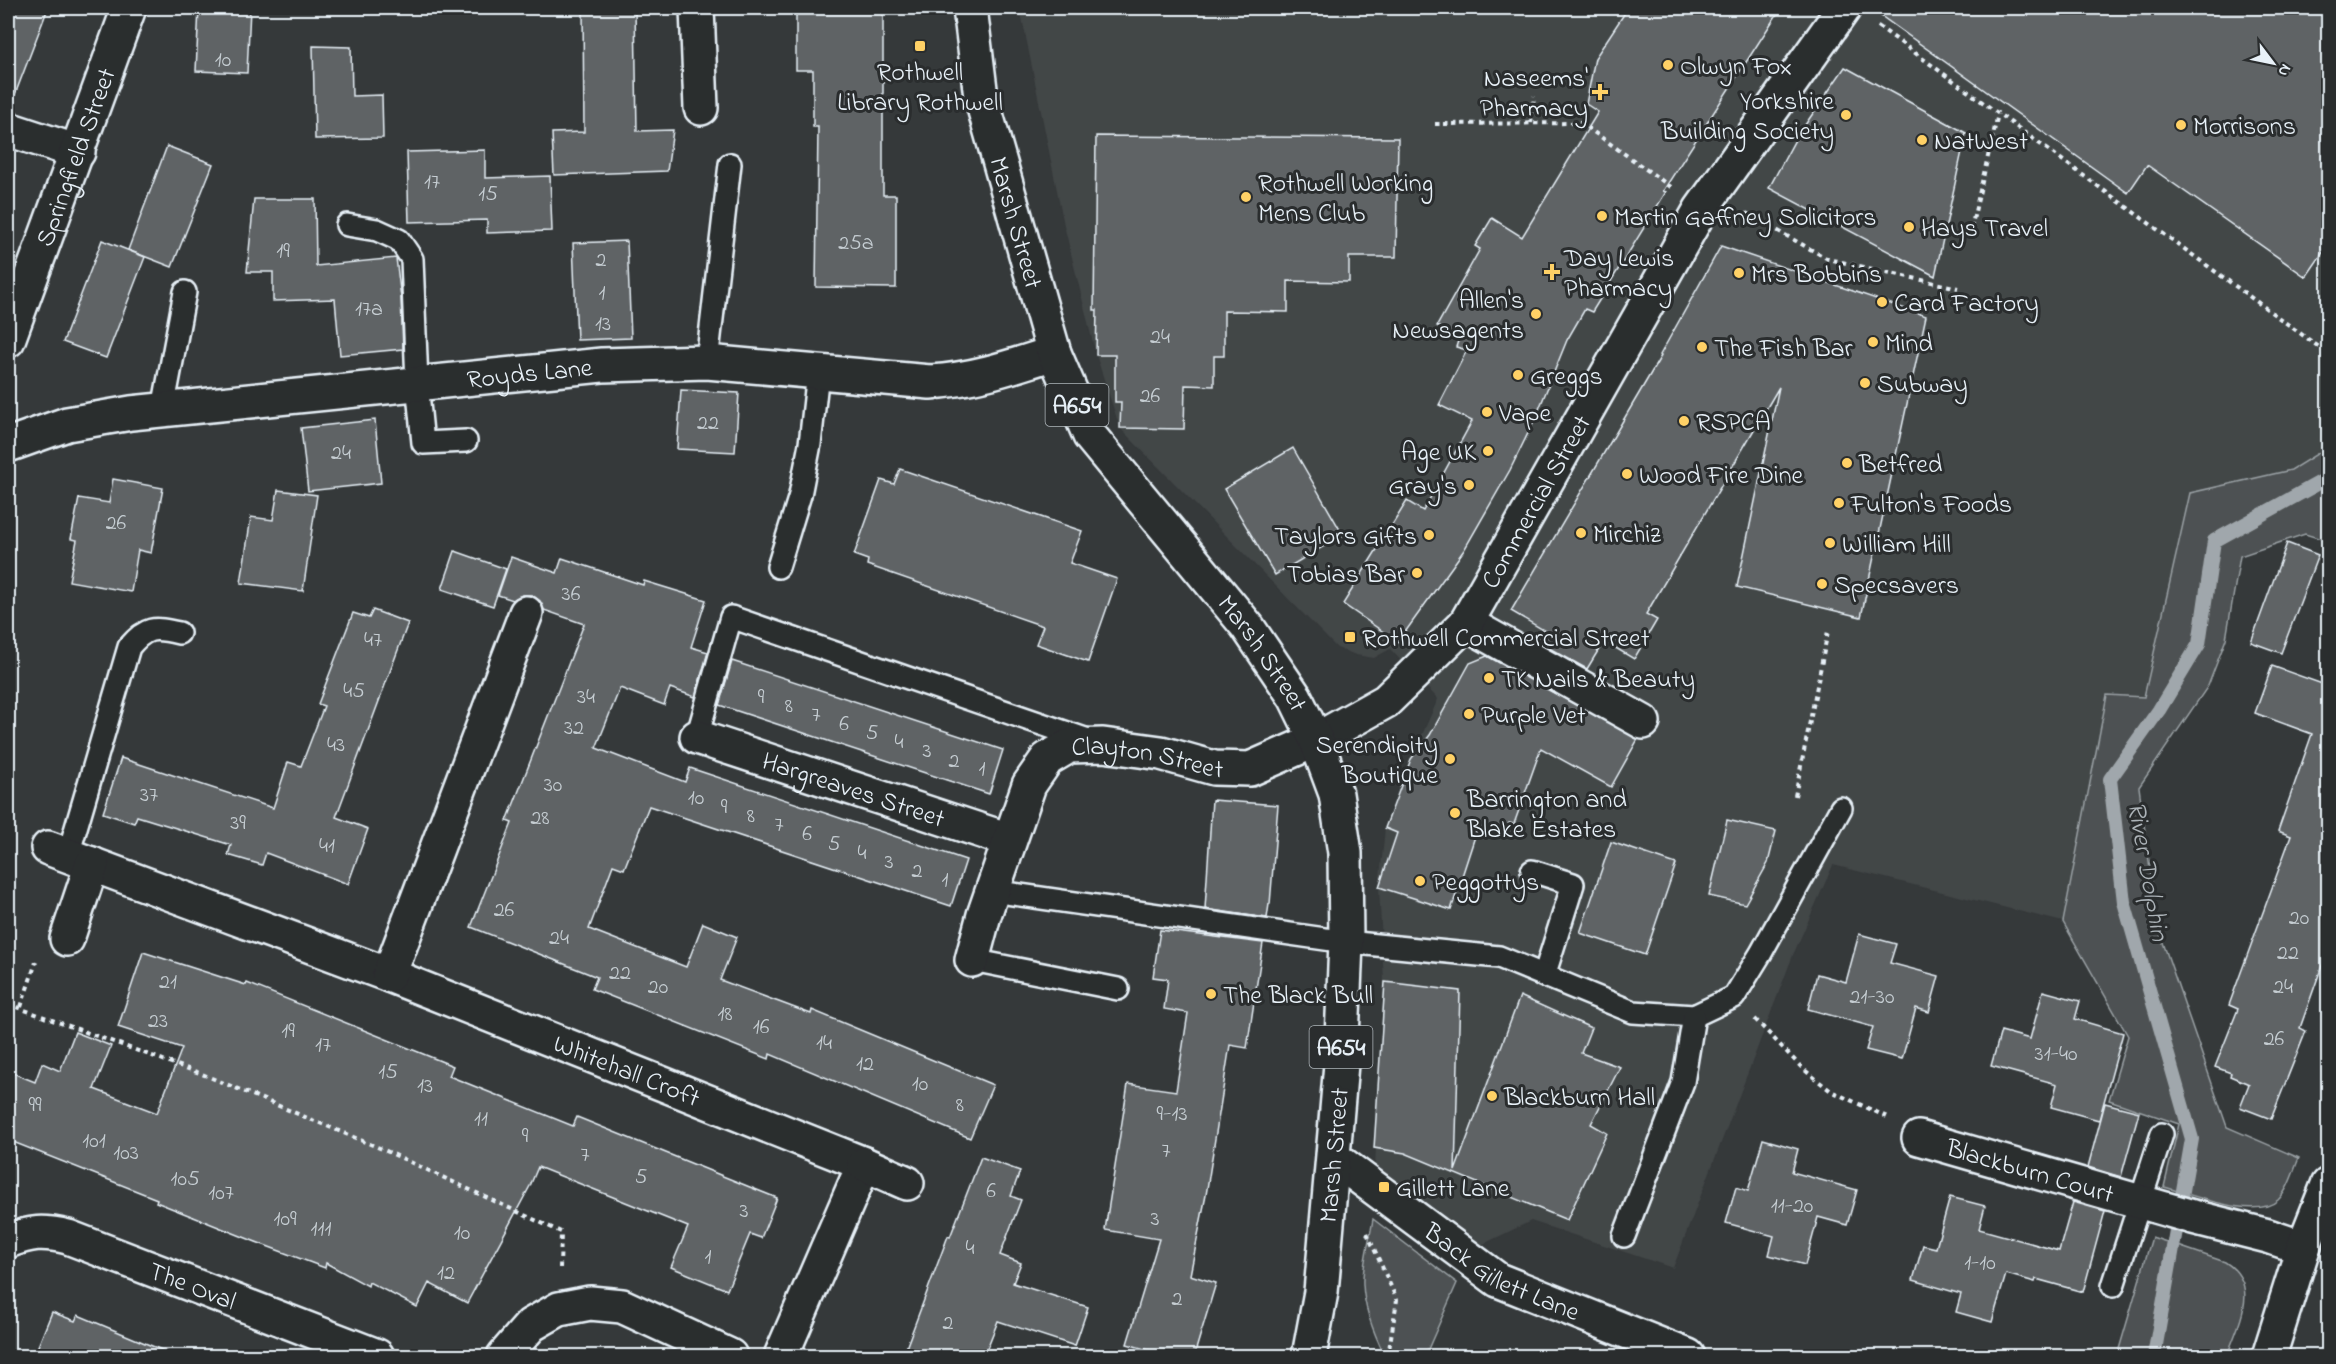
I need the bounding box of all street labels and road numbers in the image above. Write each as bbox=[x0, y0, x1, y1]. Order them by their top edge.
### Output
street label: Springfield Street bbox=[28, 63, 128, 252]
street label: Marsh Street bbox=[977, 153, 1051, 294]
street label: Royds Lane bbox=[465, 350, 594, 401]
road number: A654 bbox=[1046, 384, 1108, 426]
street label: Commercial Street bbox=[1473, 408, 1602, 597]
street label: Marsh Street bbox=[1207, 588, 1315, 719]
street label: Clayton Street bbox=[1071, 729, 1224, 790]
street label: Hargreaves Street bbox=[756, 744, 949, 840]
street label: Whitehall Croft bbox=[547, 1026, 705, 1119]
road number: A654 bbox=[1310, 1026, 1372, 1068]
street label: Marsh Street bbox=[1311, 1086, 1361, 1224]
street label: Blackburn Court bbox=[1940, 1131, 2118, 1215]
street label: Back Gillett Lane bbox=[1414, 1214, 1585, 1333]
street label: The Oval bbox=[142, 1254, 241, 1322]

